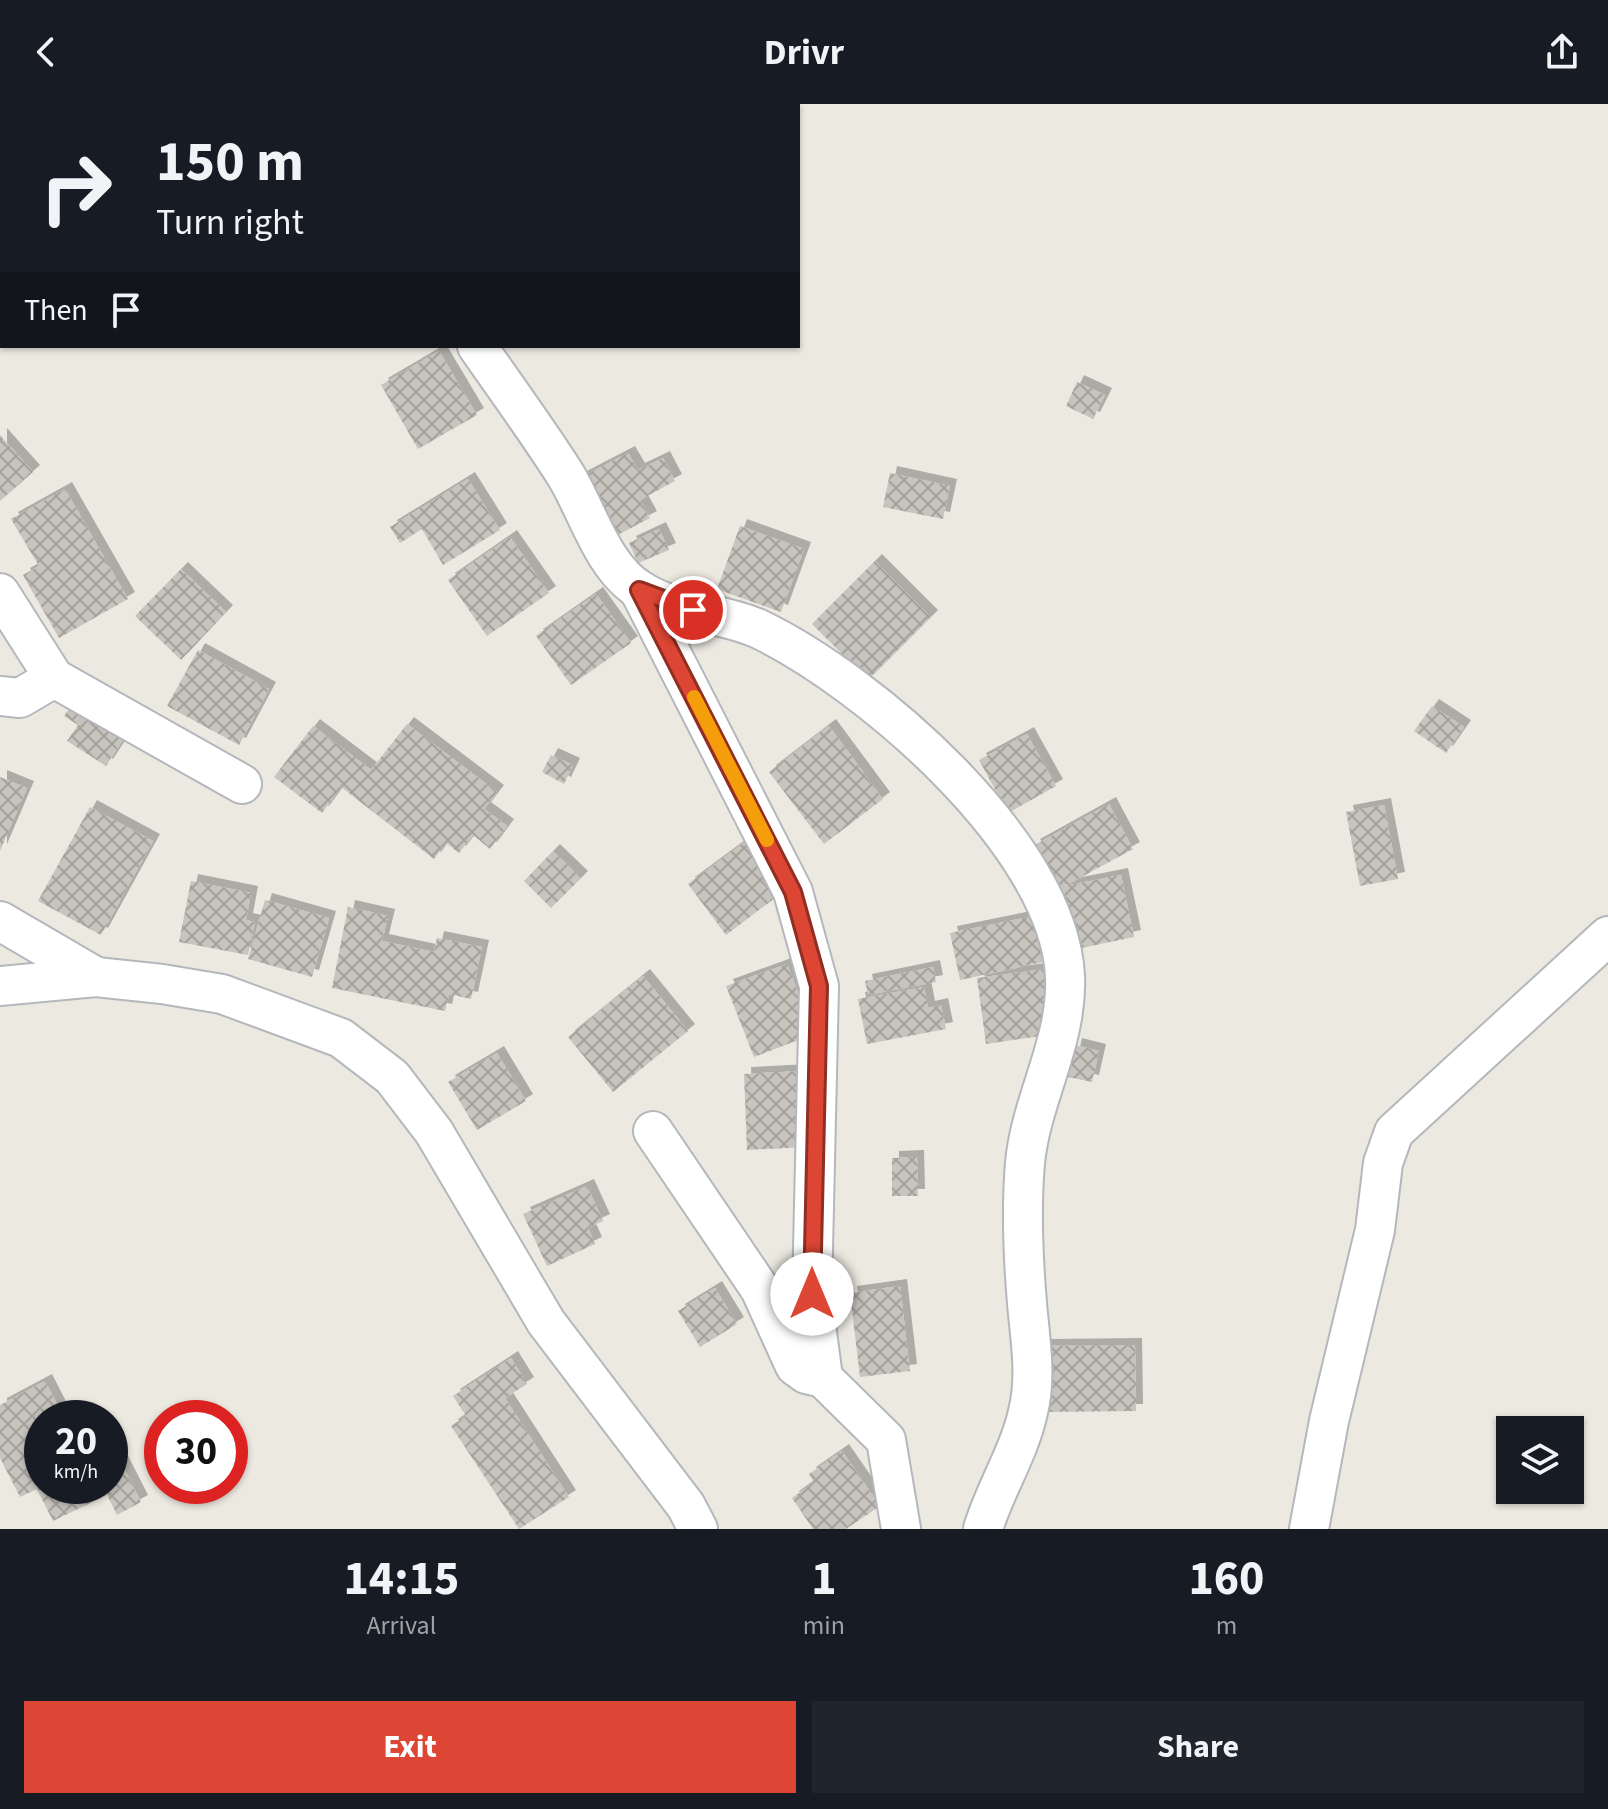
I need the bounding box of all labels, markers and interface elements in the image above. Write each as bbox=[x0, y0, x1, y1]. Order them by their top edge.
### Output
text: Drivr bbox=[764, 27, 844, 78]
icon: back bbox=[24, 30, 68, 74]
icon: share bbox=[1540, 30, 1584, 74]
text: 150 m bbox=[156, 123, 304, 202]
icon: right bbox=[24, 136, 128, 240]
text: Turn right bbox=[156, 197, 304, 248]
icon: arrive bbox=[104, 288, 148, 332]
text: Then bbox=[24, 289, 88, 332]
pin bbox=[659, 576, 727, 644]
icon: arrive bbox=[671, 588, 715, 632]
position arrow bbox=[770, 1252, 854, 1336]
speed limit sign: 30 bbox=[144, 1400, 248, 1504]
text: 20 bbox=[55, 1413, 97, 1470]
map controls bbox=[1496, 1416, 1584, 1504]
button: layers bbox=[1496, 1416, 1584, 1504]
text: km/h bbox=[54, 1458, 98, 1486]
text: 14:15 bbox=[343, 1545, 459, 1613]
text: 1 bbox=[811, 1545, 837, 1613]
text: 160 bbox=[1188, 1545, 1264, 1613]
text: Arrival bbox=[366, 1607, 436, 1644]
text: min bbox=[803, 1607, 845, 1644]
text: m bbox=[1216, 1607, 1237, 1644]
button: Exit bbox=[24, 1701, 796, 1793]
button: Share bbox=[812, 1701, 1584, 1793]

